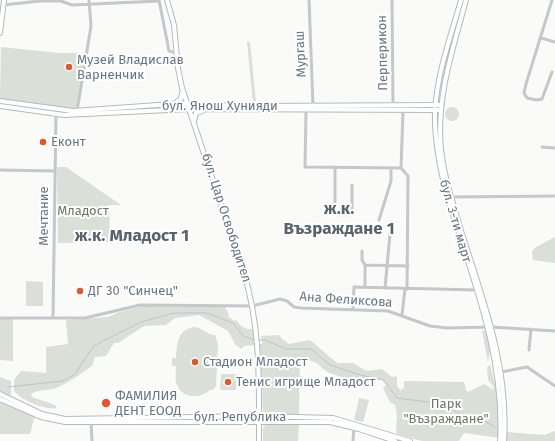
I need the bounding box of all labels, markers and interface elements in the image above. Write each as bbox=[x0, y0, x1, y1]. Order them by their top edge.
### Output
street label: Перперикон bbox=[375, 15, 391, 91]
street label: Мургаш bbox=[292, 30, 310, 78]
place label: Музей Владислав Варненчик bbox=[77, 52, 184, 83]
marker: Музей Владислав Варненчик bbox=[64, 62, 74, 72]
street label: бул. Янош Хунияди bbox=[162, 98, 278, 114]
place label: Еконт bbox=[51, 134, 86, 150]
marker: Еконт bbox=[38, 137, 48, 147]
street label: бул. Цар Освободител bbox=[198, 152, 254, 284]
street label: бул. 3-ти март bbox=[436, 178, 474, 264]
street label: Мечтание bbox=[36, 186, 52, 246]
district label: ж.к. Възраждане 1 bbox=[283, 199, 395, 239]
park label: Младост bbox=[57, 203, 109, 219]
district label: ж.к. Младост 1 bbox=[75, 226, 189, 246]
place label: ДГ 30 "Синчец" bbox=[88, 283, 178, 299]
marker: ДГ 30 "Синчец" bbox=[75, 286, 85, 296]
street label: Ана Феликсова bbox=[299, 289, 393, 311]
place label: Стадион Младост bbox=[203, 354, 307, 370]
marker: Стадион Младост bbox=[190, 357, 200, 367]
place label: Тенис игрище Младост bbox=[236, 374, 375, 390]
marker: Тенис игрище Младост bbox=[223, 377, 233, 387]
place label: ФАМИЛИЯ ДЕНТ ЕООД bbox=[115, 388, 182, 419]
park label: Парк "Възраждане" bbox=[403, 396, 489, 427]
marker: ФАМИЛИЯ ДЕНТ ЕООД bbox=[100, 397, 112, 409]
street label: бул. Република bbox=[194, 409, 286, 425]

